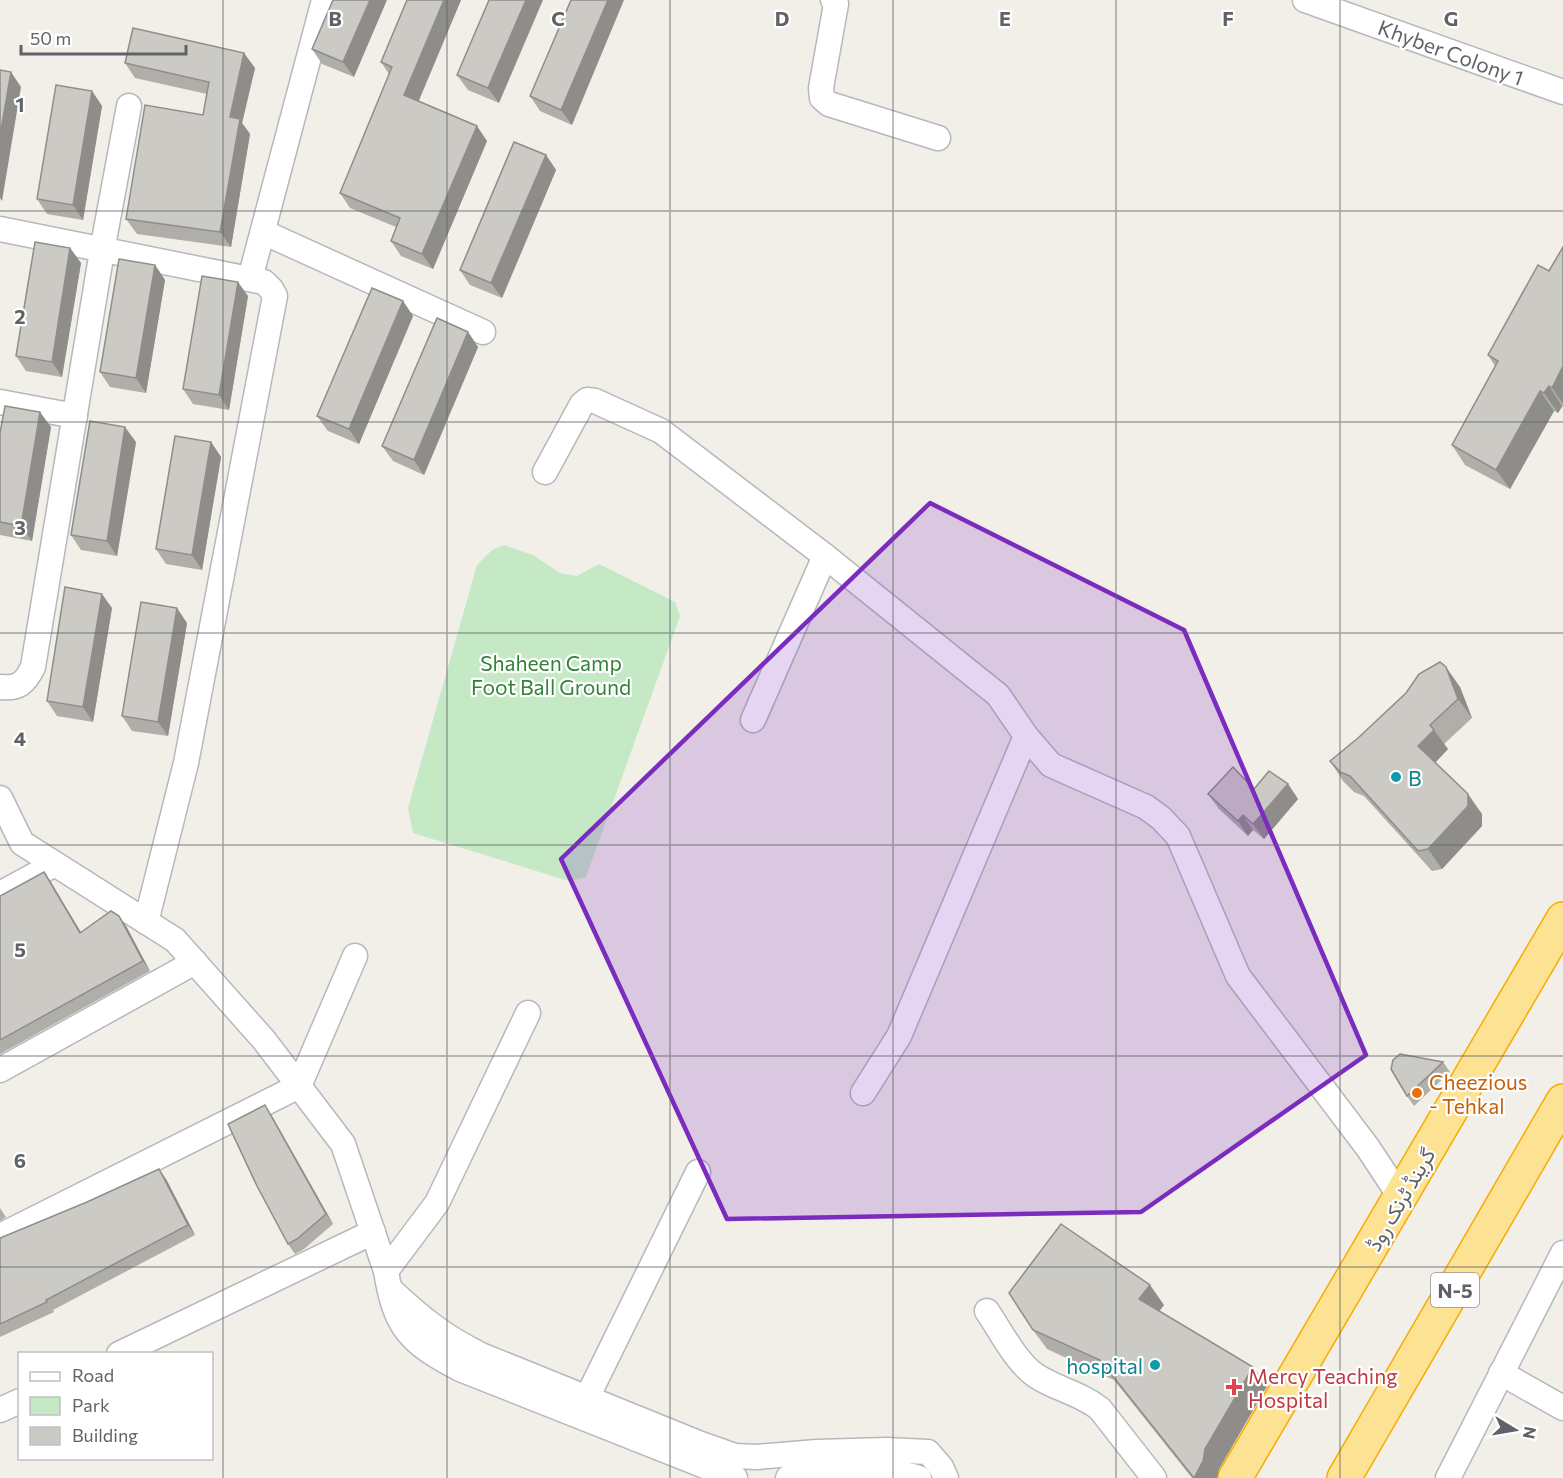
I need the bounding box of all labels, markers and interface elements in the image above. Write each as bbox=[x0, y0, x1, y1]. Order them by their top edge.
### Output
text: B bbox=[328, 6, 342, 30]
text: C bbox=[551, 6, 565, 30]
text: D bbox=[775, 6, 789, 30]
text: E bbox=[999, 6, 1011, 30]
text: F bbox=[1222, 6, 1234, 30]
text: G bbox=[1444, 6, 1458, 30]
street label: Khyber Colony 1 bbox=[1375, 14, 1527, 90]
scale bar bbox=[21, 18, 186, 56]
text: 50 m bbox=[30, 27, 71, 49]
text: 1 bbox=[15, 92, 25, 116]
text: 2 bbox=[14, 304, 26, 328]
text: 3 bbox=[14, 515, 26, 539]
park label: Shaheen Camp Foot Ball Ground bbox=[471, 650, 631, 699]
text: 4 bbox=[14, 726, 26, 750]
place label: B bbox=[1408, 765, 1422, 790]
marker: B bbox=[1389, 770, 1403, 784]
text: 5 bbox=[14, 937, 26, 961]
place label: Cheezious - Tehkal bbox=[1429, 1069, 1527, 1118]
marker: Cheezious - Tehkal bbox=[1410, 1086, 1424, 1100]
street label: گرینڈ ٹرنک روڈ bbox=[1360, 1143, 1441, 1256]
text: 6 bbox=[14, 1148, 26, 1172]
road number: N-5 bbox=[1431, 1273, 1479, 1307]
legend bbox=[18, 1352, 213, 1460]
place label: hospital bbox=[1066, 1353, 1143, 1378]
marker: hospital bbox=[1148, 1358, 1162, 1372]
place label: Mercy Teaching Hospital bbox=[1248, 1363, 1398, 1412]
text: Road bbox=[72, 1364, 114, 1386]
marker: Mercy Teaching Hospital bbox=[1225, 1378, 1243, 1396]
text: Park bbox=[72, 1394, 110, 1416]
north arrow bbox=[1485, 1400, 1545, 1460]
text: Building bbox=[72, 1424, 138, 1446]
text: N bbox=[1520, 1425, 1541, 1441]

